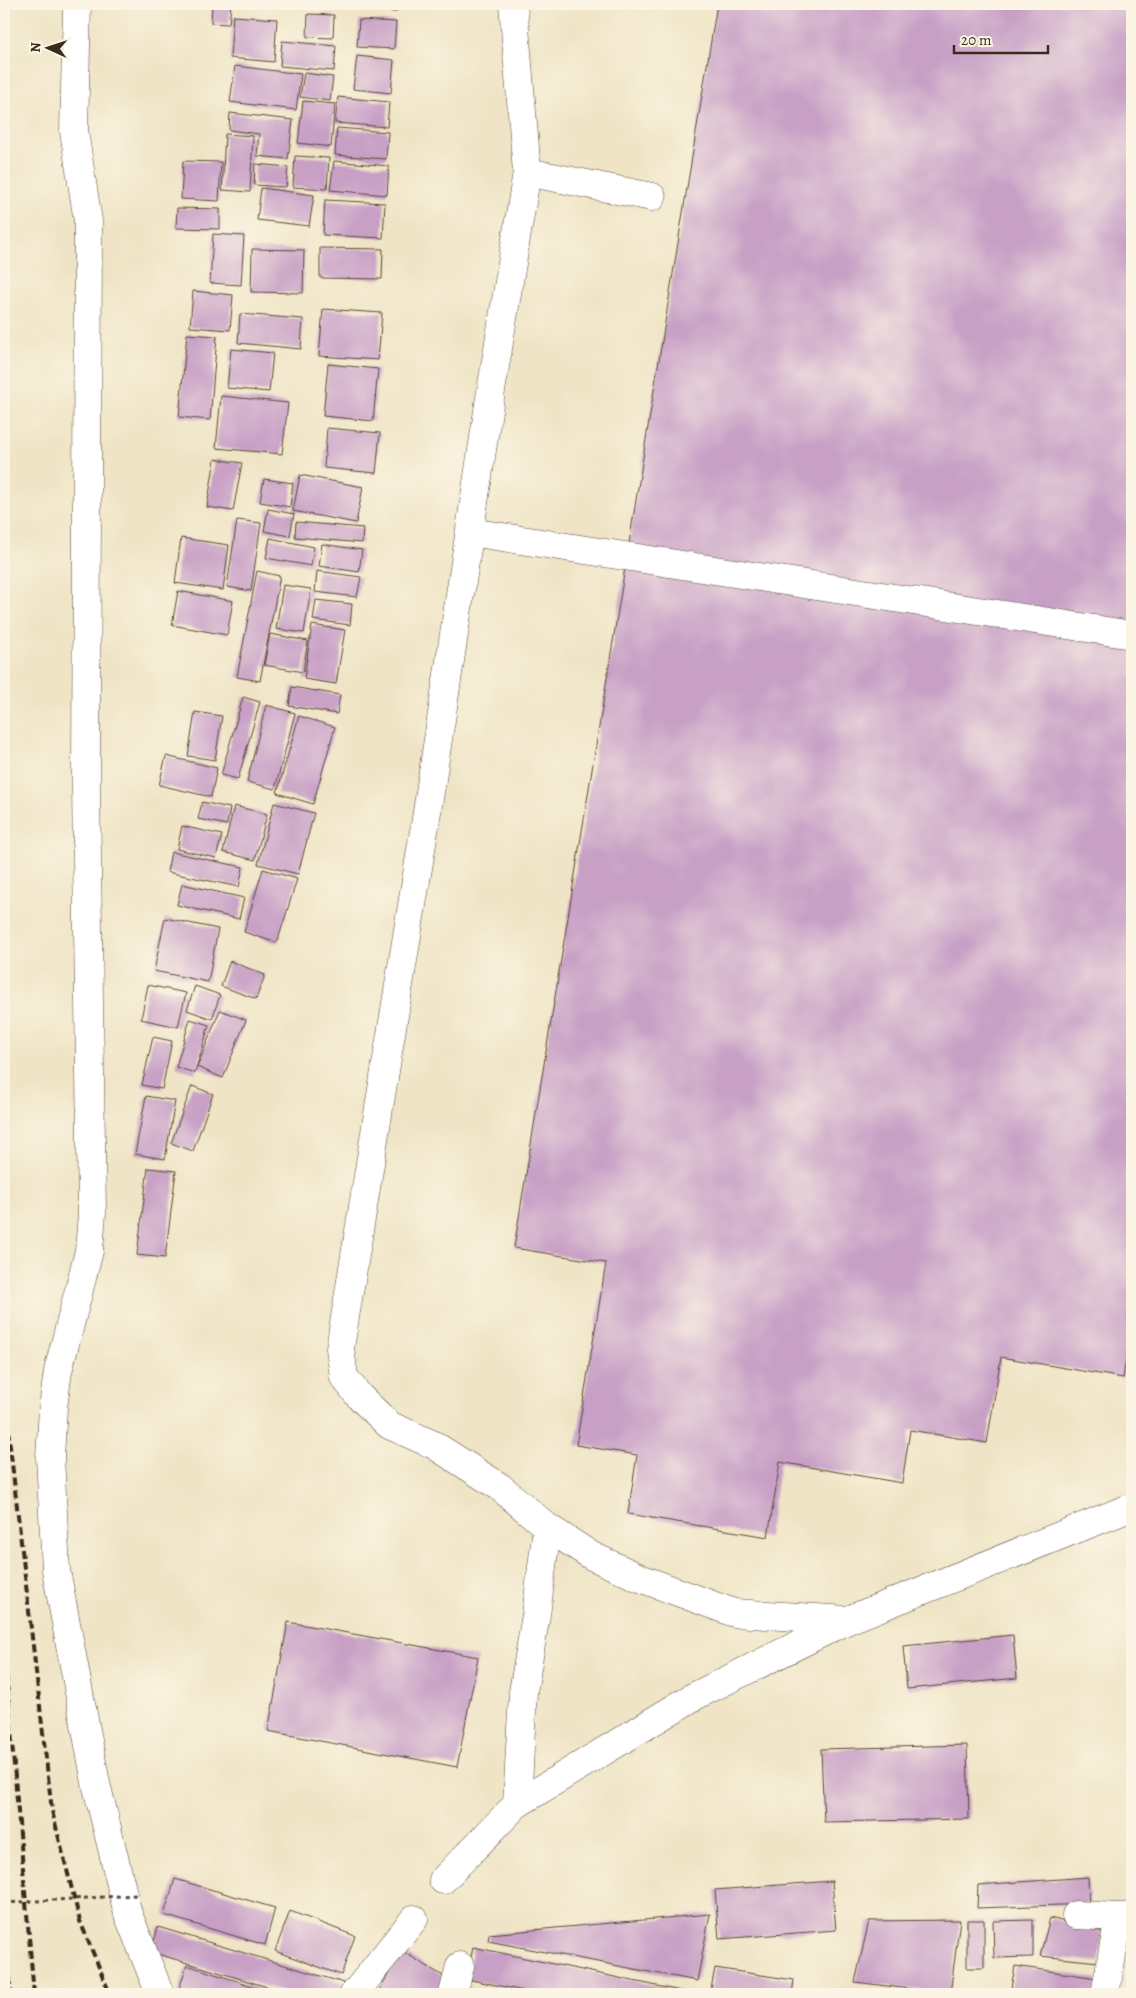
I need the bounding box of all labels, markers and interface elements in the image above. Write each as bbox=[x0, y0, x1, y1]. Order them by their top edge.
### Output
north arrow bbox=[22, 22, 72, 72]
scale bar bbox=[954, 22, 1047, 54]
text: 20 m bbox=[961, 30, 992, 50]
text: N bbox=[26, 42, 45, 53]

